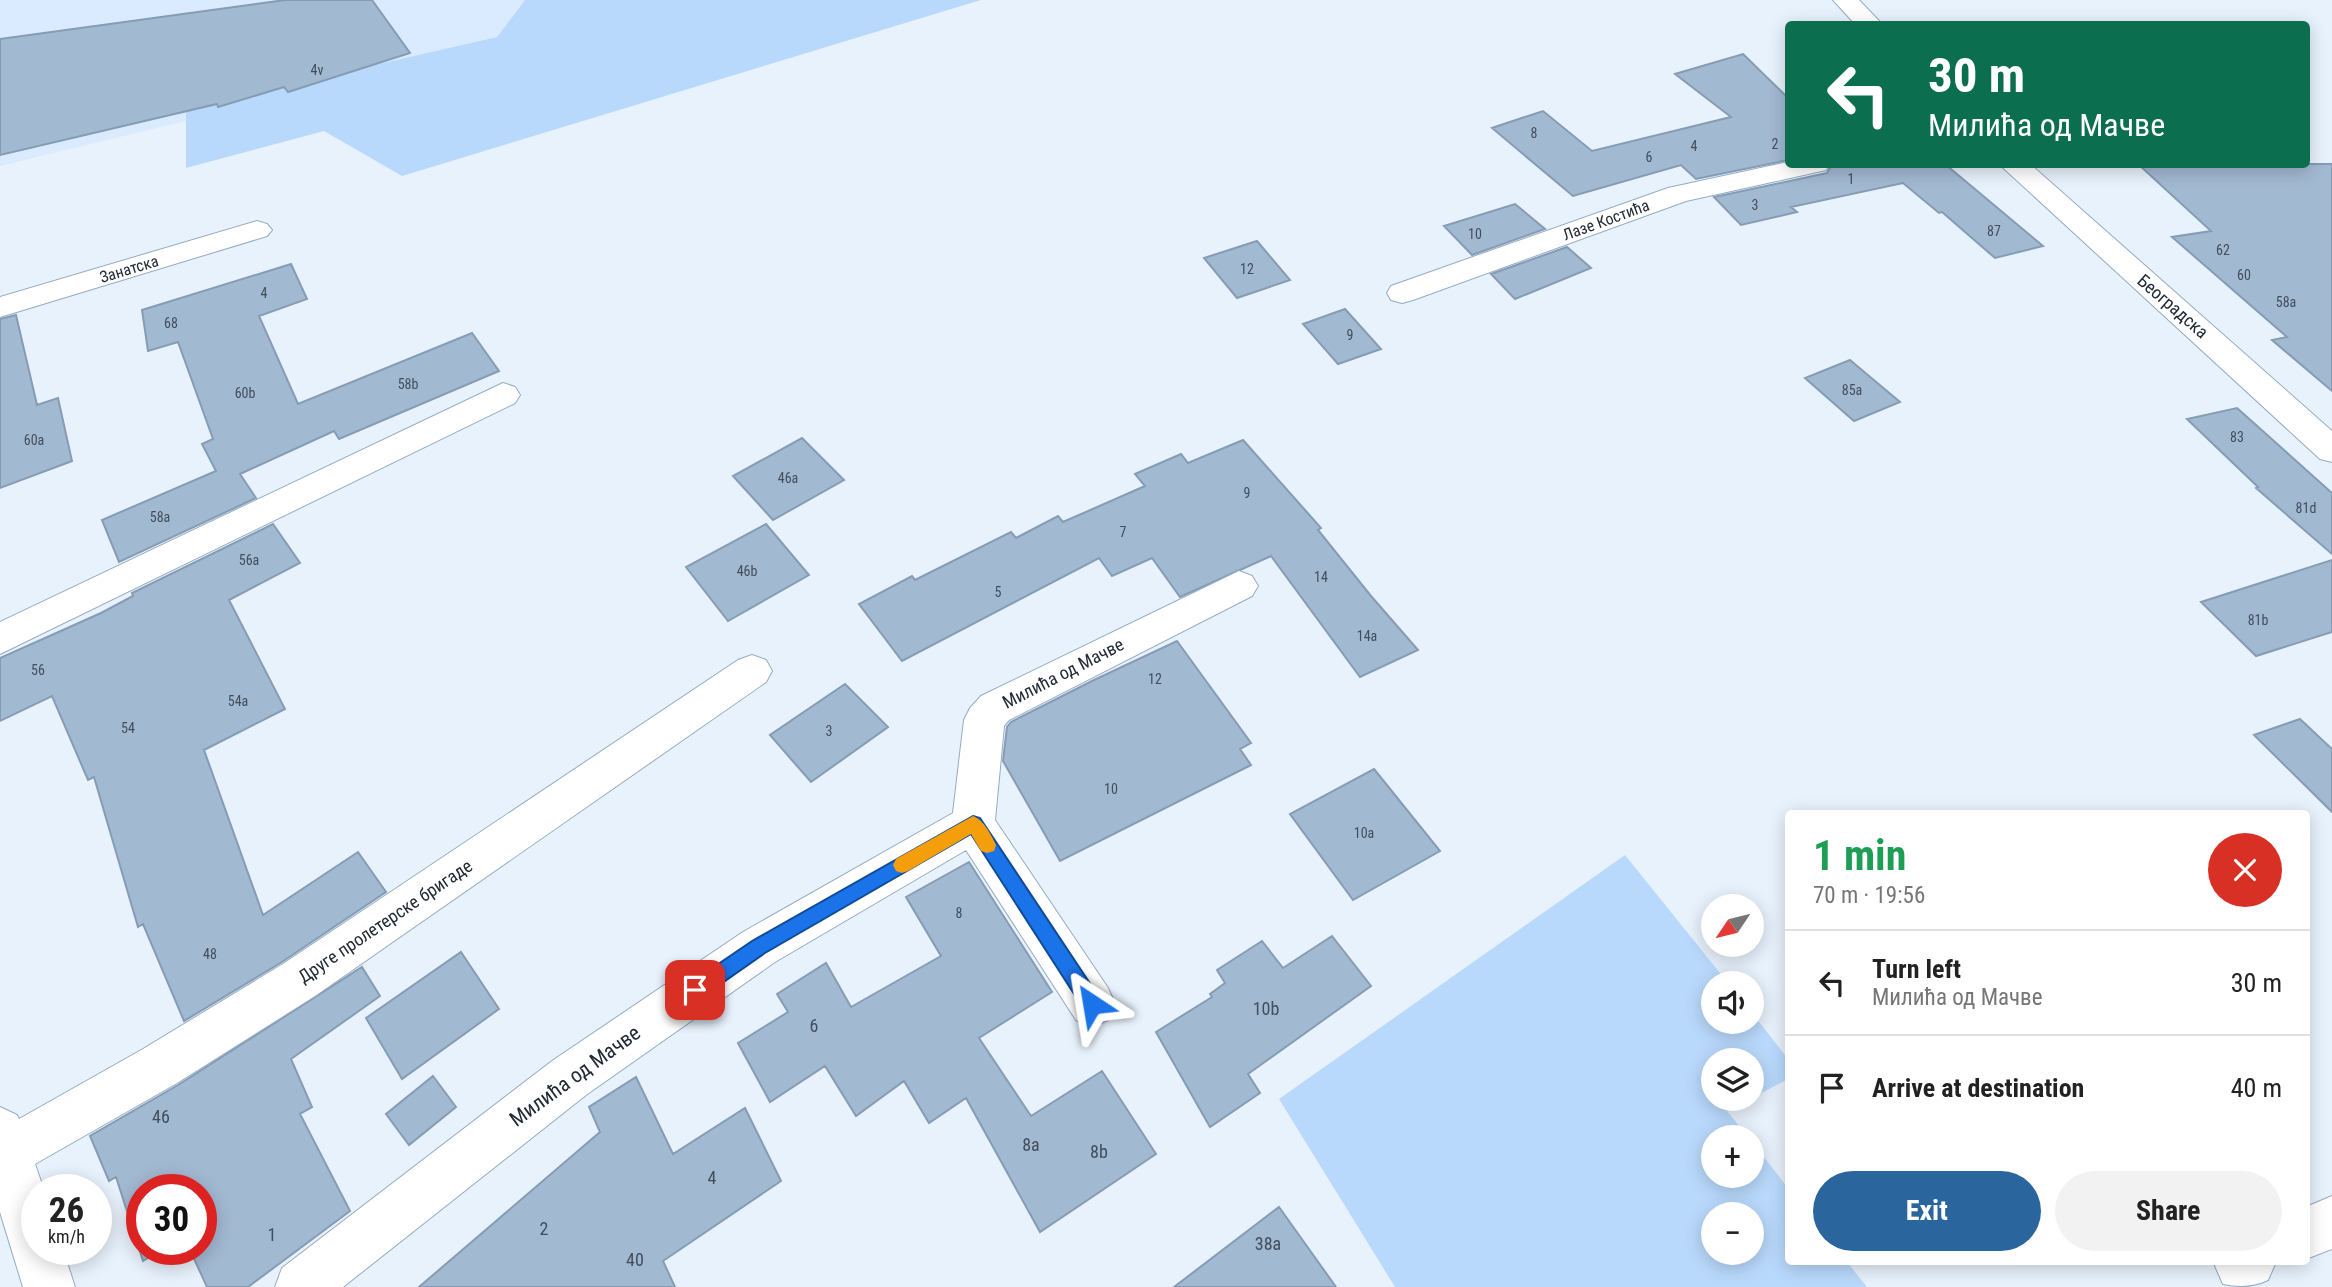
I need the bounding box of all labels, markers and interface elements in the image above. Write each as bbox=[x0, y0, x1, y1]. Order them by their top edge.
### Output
text: 30 m bbox=[1928, 47, 2025, 104]
icon: left bbox=[1813, 49, 1904, 140]
house number: 4v bbox=[311, 62, 323, 78]
text: Милића од Мачве bbox=[1928, 106, 2165, 144]
house number: 8 bbox=[1531, 125, 1538, 141]
house number: 2 bbox=[1772, 136, 1779, 152]
house number: 4 bbox=[1691, 138, 1698, 154]
house number: 6 bbox=[1646, 149, 1653, 165]
house number: 1 bbox=[1848, 171, 1854, 187]
street label: Лазе Костића bbox=[1560, 196, 1652, 244]
house number: 3 bbox=[1752, 197, 1758, 213]
house number: 87 bbox=[1987, 223, 2001, 239]
house number: 10 bbox=[1468, 226, 1482, 242]
house number: 62 bbox=[2216, 242, 2230, 258]
street label: Занатска bbox=[97, 251, 161, 287]
house number: 12 bbox=[1240, 261, 1254, 277]
house number: 60 bbox=[2237, 267, 2251, 283]
street label: Београдска bbox=[2133, 270, 2213, 342]
house number: 4 bbox=[261, 285, 268, 301]
house number: 58a bbox=[2276, 294, 2296, 310]
house number: 68 bbox=[164, 315, 178, 331]
house number: 9 bbox=[1347, 327, 1353, 343]
house number: 58b bbox=[398, 376, 418, 392]
house number: 85a bbox=[1842, 382, 1862, 398]
house number: 60b bbox=[235, 385, 255, 401]
house number: 83 bbox=[2230, 429, 2244, 445]
house number: 60a bbox=[24, 432, 44, 448]
house number: 46a bbox=[778, 470, 798, 486]
house number: 9 bbox=[1244, 485, 1250, 501]
house number: 81d bbox=[2296, 500, 2316, 516]
house number: 58a bbox=[150, 509, 170, 525]
house number: 7 bbox=[1120, 524, 1127, 540]
house number: 56a bbox=[239, 552, 259, 568]
house number: 46b bbox=[737, 563, 757, 579]
house number: 14 bbox=[1314, 569, 1328, 585]
house number: 5 bbox=[995, 584, 1002, 600]
house number: 81b bbox=[2248, 612, 2268, 628]
house number: 14a bbox=[1357, 628, 1377, 644]
street label: Милића од Мачве bbox=[999, 633, 1127, 713]
house number: 56 bbox=[31, 662, 45, 678]
house number: 12 bbox=[1148, 671, 1162, 687]
house number: 54a bbox=[228, 693, 248, 709]
house number: 54 bbox=[121, 720, 135, 736]
house number: 3 bbox=[826, 723, 832, 739]
house number: 10 bbox=[1104, 781, 1118, 797]
house number: 10a bbox=[1354, 825, 1374, 841]
text: 1 min bbox=[1813, 831, 1906, 880]
button: close bbox=[2208, 833, 2282, 907]
street label: Друге пролетерске бригаде bbox=[294, 855, 476, 987]
text: 70 m · 19:56 bbox=[1813, 882, 1925, 909]
north arrow bbox=[1701, 894, 1764, 957]
map controls bbox=[1701, 894, 1764, 1265]
house number: 8 bbox=[956, 905, 963, 921]
house number: 48 bbox=[203, 946, 217, 962]
text: Turn left bbox=[1872, 954, 1961, 984]
pin bbox=[665, 960, 725, 1020]
icon: left bbox=[1813, 964, 1851, 1002]
position arrow bbox=[1055, 967, 1129, 1041]
text: 30 m bbox=[2231, 968, 2282, 998]
icon: arrive bbox=[676, 971, 714, 1009]
button: sound bbox=[1701, 971, 1764, 1034]
text: Милића од Мачве bbox=[1872, 984, 2042, 1011]
house number: 10b bbox=[1253, 998, 1279, 1019]
house number: 6 bbox=[810, 1015, 818, 1036]
street label: Милића од Мачве bbox=[505, 1020, 645, 1131]
button: layers bbox=[1701, 1048, 1764, 1111]
icon: arrive bbox=[1813, 1069, 1851, 1107]
text: Arrive at destination bbox=[1872, 1073, 2084, 1103]
text: 40 m bbox=[2231, 1073, 2282, 1103]
house number: 46 bbox=[152, 1106, 170, 1127]
button: + bbox=[1701, 1125, 1764, 1188]
house number: 8a bbox=[1022, 1134, 1040, 1155]
house number: 8b bbox=[1090, 1141, 1108, 1162]
house number: 4 bbox=[708, 1167, 717, 1188]
button: Exit bbox=[1813, 1171, 2041, 1251]
button: Share bbox=[2055, 1171, 2282, 1251]
speed limit sign: 30 bbox=[126, 1174, 217, 1265]
text: 26 bbox=[49, 1190, 84, 1231]
button: − bbox=[1701, 1202, 1764, 1265]
house number: 2 bbox=[540, 1218, 549, 1239]
house number: 1 bbox=[268, 1224, 276, 1245]
text: km/h bbox=[48, 1226, 85, 1247]
house number: 38a bbox=[1255, 1233, 1281, 1254]
house number: 40 bbox=[626, 1249, 644, 1270]

